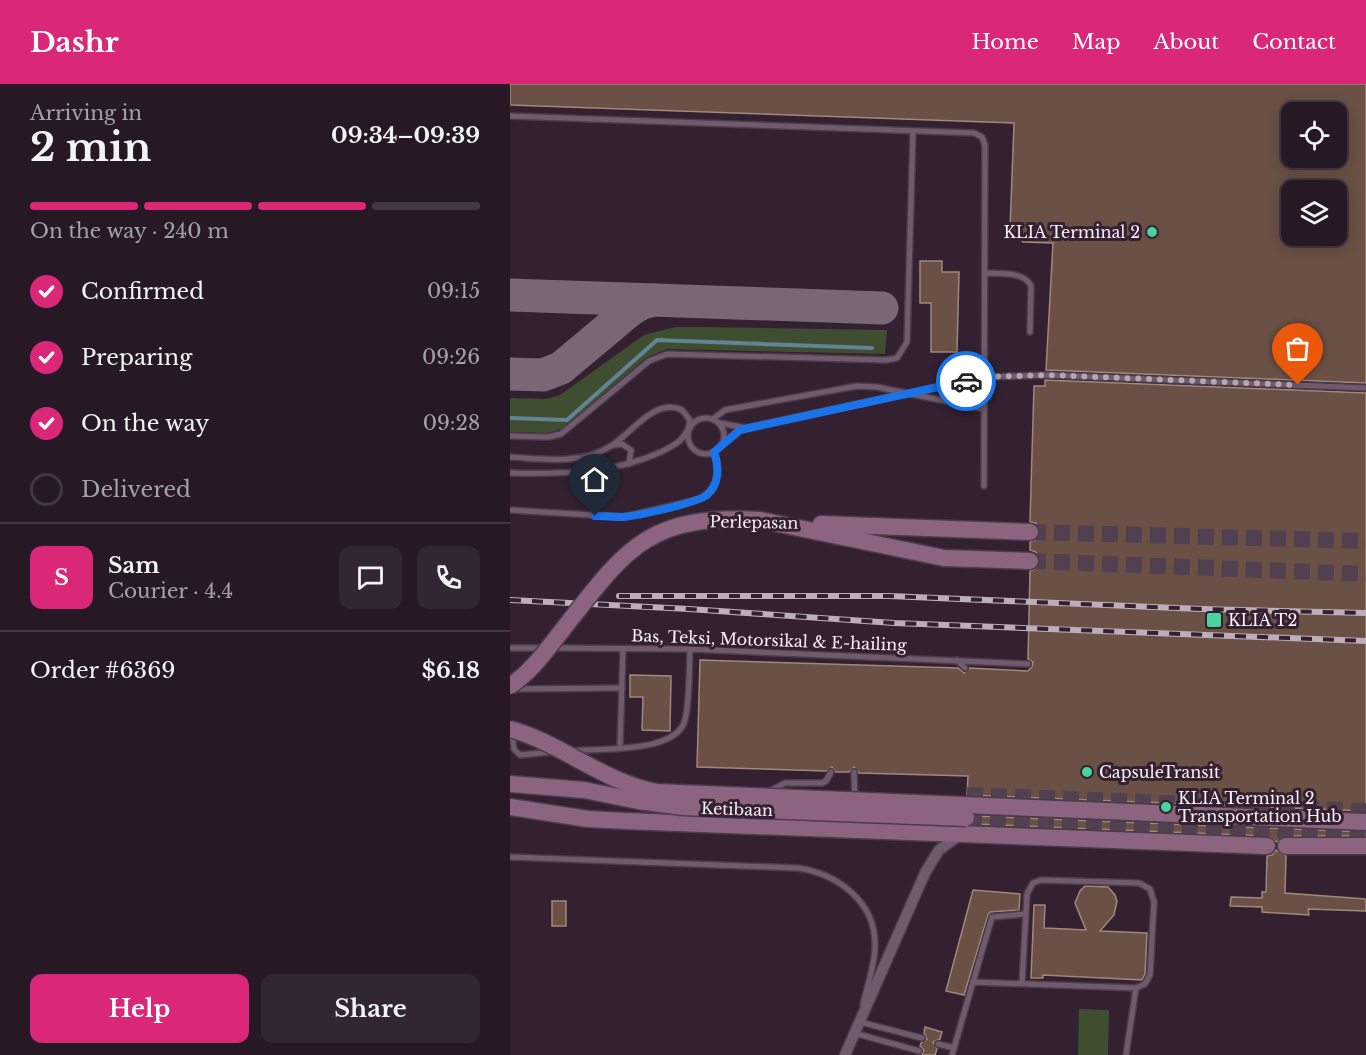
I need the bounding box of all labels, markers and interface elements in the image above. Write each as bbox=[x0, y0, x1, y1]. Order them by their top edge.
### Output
text: Dashr bbox=[30, 25, 119, 60]
text: Home bbox=[972, 29, 1039, 55]
text: Map bbox=[1072, 29, 1120, 55]
text: About bbox=[1153, 29, 1219, 55]
text: Contact bbox=[1252, 29, 1336, 55]
text: Arriving in bbox=[30, 101, 142, 125]
map controls bbox=[1281, 102, 1347, 246]
button: locate bbox=[1281, 102, 1347, 168]
text: 09:34–09:39 bbox=[331, 122, 480, 149]
text: 2 min bbox=[30, 123, 151, 172]
button: layers bbox=[1281, 180, 1347, 246]
text: On the way · 240 m bbox=[30, 219, 229, 243]
place label: KLIA Terminal 2 bbox=[1003, 222, 1140, 242]
marker: KLIA Terminal 2 bbox=[1145, 225, 1159, 239]
icon: check bbox=[30, 275, 63, 308]
text: Confirmed bbox=[81, 278, 204, 305]
text: 09:15 bbox=[427, 279, 480, 303]
pin bbox=[1272, 323, 1323, 385]
icon: bag bbox=[1281, 332, 1314, 365]
icon: check bbox=[30, 341, 63, 374]
text: Preparing bbox=[81, 344, 192, 371]
text: 09:26 bbox=[422, 345, 480, 369]
courier bbox=[936, 351, 996, 411]
icon: car bbox=[950, 365, 983, 398]
icon: check bbox=[30, 407, 63, 440]
text: On the way bbox=[81, 410, 209, 437]
text: 09:28 bbox=[423, 411, 480, 435]
pin bbox=[569, 454, 620, 516]
icon: home bbox=[578, 463, 611, 496]
text: Delivered bbox=[81, 476, 191, 503]
street label: Perlepasan bbox=[710, 511, 798, 533]
button: chat bbox=[339, 546, 402, 609]
button: phone bbox=[417, 546, 480, 609]
text: Sam bbox=[108, 552, 160, 579]
text: S bbox=[54, 564, 69, 591]
text: Courier · 4.4 bbox=[108, 579, 233, 603]
place label: KLIA T2 bbox=[1228, 610, 1297, 630]
marker: KLIA T2 bbox=[1205, 611, 1223, 629]
street label: Bas, Teksi, Motorsikal & E-hailing bbox=[631, 625, 908, 655]
text: Order #6369 bbox=[30, 657, 175, 684]
text: $6.18 bbox=[422, 657, 480, 684]
place label: CapsuleTransit bbox=[1099, 762, 1220, 782]
marker: CapsuleTransit bbox=[1080, 765, 1094, 779]
place label: KLIA Terminal 2 Transportation Hub bbox=[1178, 788, 1342, 826]
street label: Ketibaan bbox=[701, 798, 773, 820]
marker: KLIA Terminal 2 Transportation Hub bbox=[1159, 800, 1173, 814]
button: Help bbox=[30, 974, 249, 1043]
button: Share bbox=[261, 974, 480, 1043]

